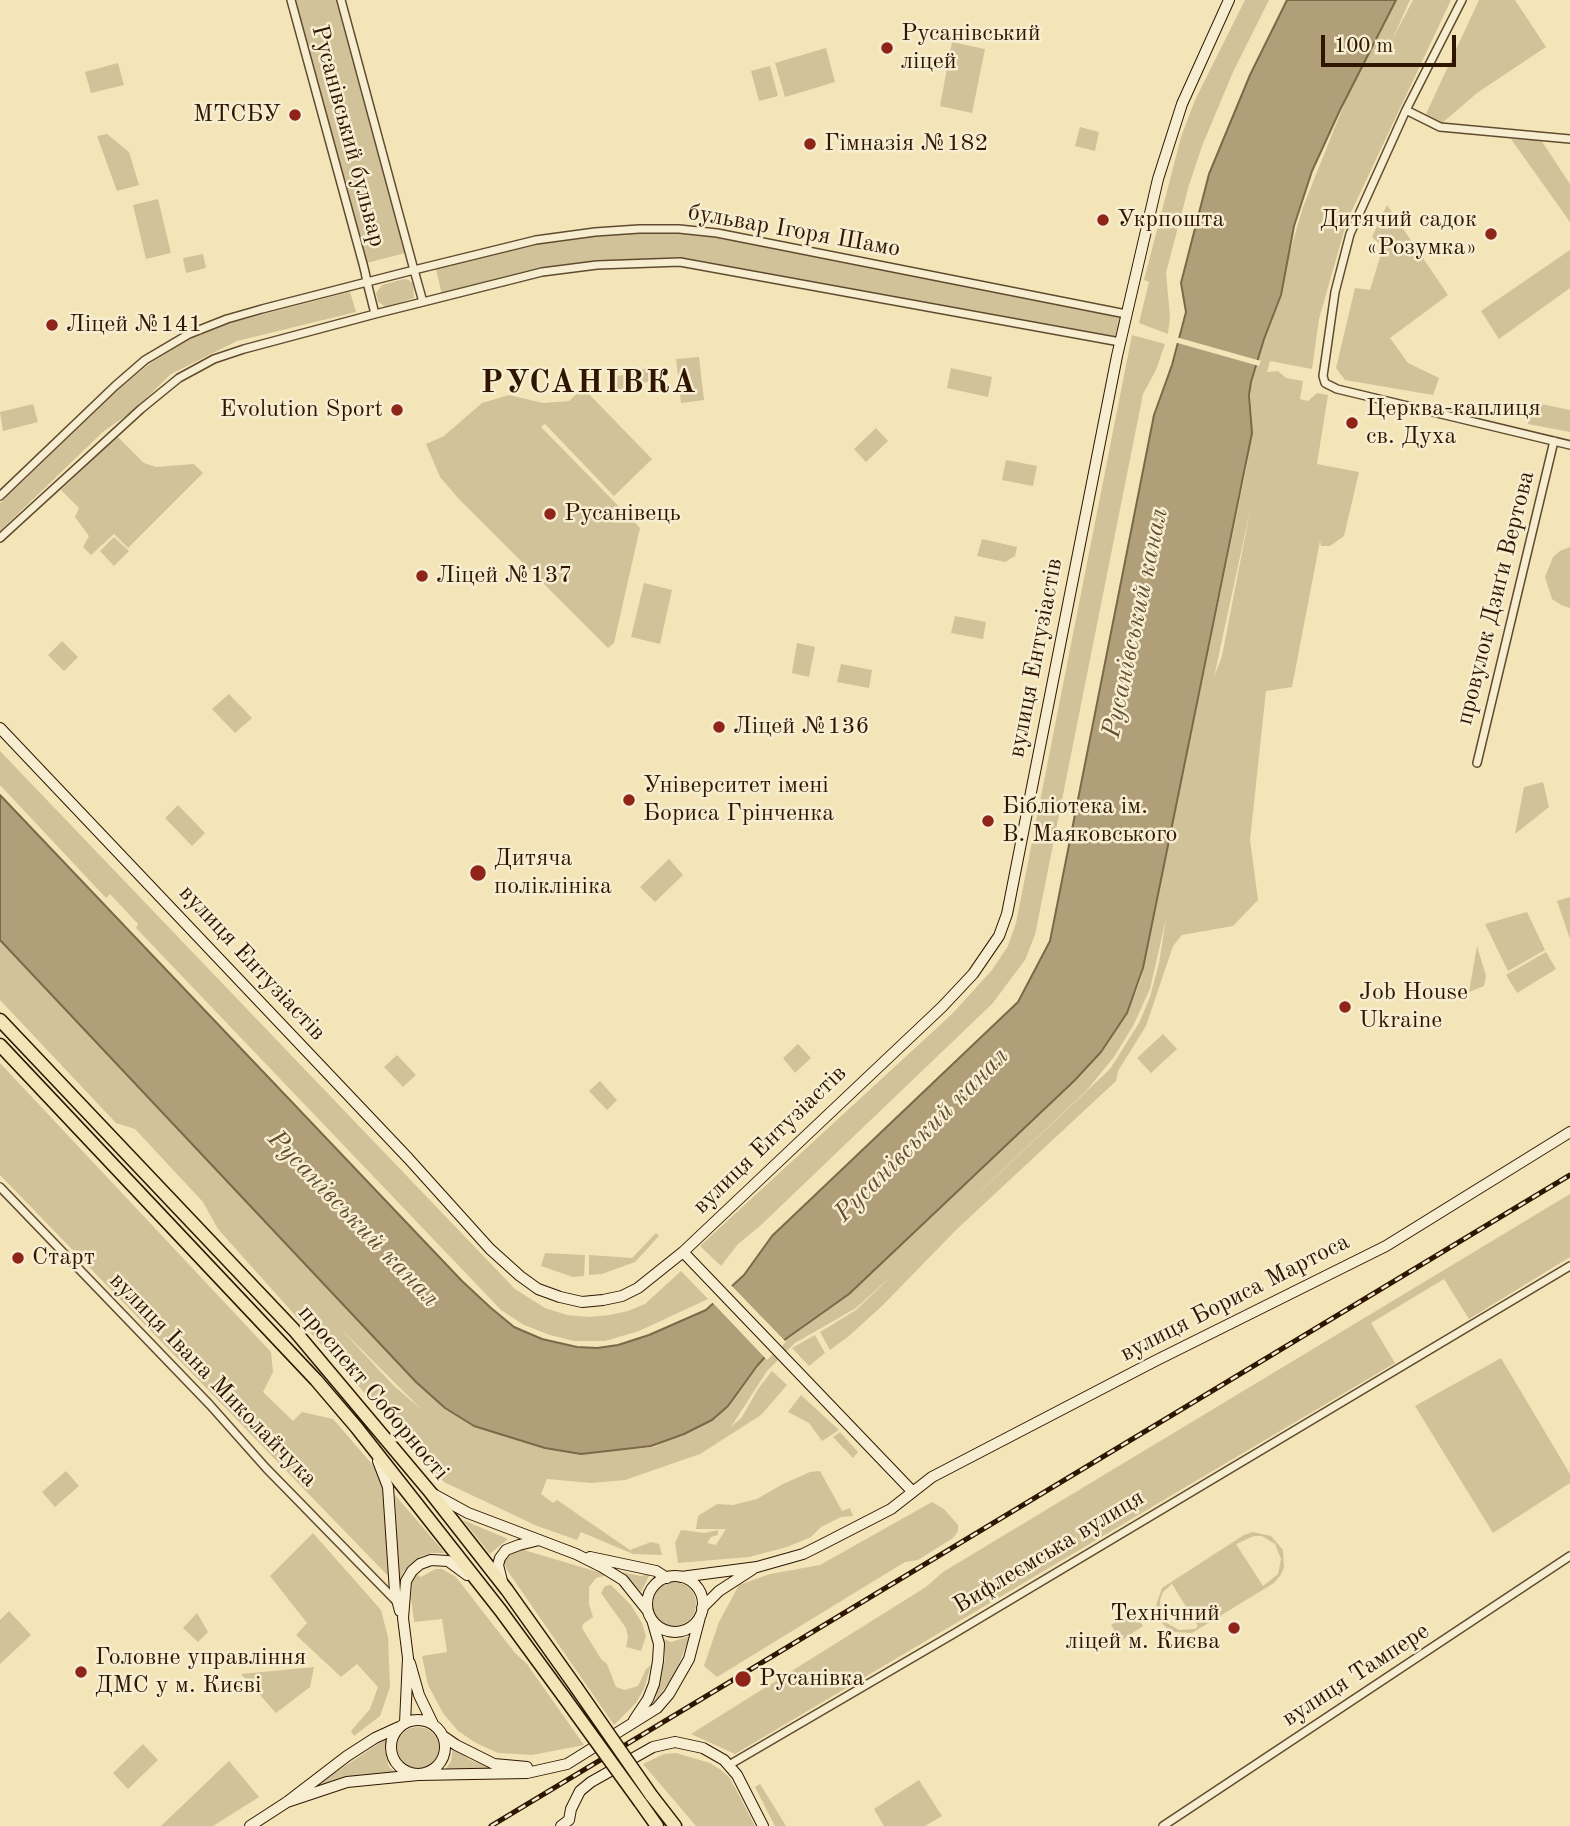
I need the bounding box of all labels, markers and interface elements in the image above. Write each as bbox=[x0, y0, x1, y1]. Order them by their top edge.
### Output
place label: Русанівський ліцей bbox=[901, 20, 1041, 76]
scale bar bbox=[1325, 21, 1460, 65]
street label: Русанівський бульвар bbox=[304, 22, 392, 250]
text: 100 m bbox=[1334, 36, 1393, 57]
marker: Русанівський ліцей bbox=[879, 40, 895, 56]
place label: МТСБУ bbox=[193, 101, 281, 129]
marker: МТСБУ bbox=[287, 107, 303, 123]
place label: Гімназія №182 bbox=[824, 130, 988, 158]
marker: Гімназія №182 bbox=[802, 136, 818, 152]
street label: бульвар Ігоря Шамо bbox=[685, 198, 903, 264]
place label: Укрпошта bbox=[1117, 206, 1224, 234]
place label: Дитячий садок «Розумка» bbox=[1320, 206, 1477, 262]
marker: Укрпошта bbox=[1095, 212, 1111, 228]
marker: Дитячий садок «Розумка» bbox=[1483, 226, 1499, 242]
place label: Ліцей №141 bbox=[66, 311, 202, 339]
marker: Ліцей №141 bbox=[44, 317, 60, 333]
district label: РУСАНІВКА bbox=[482, 365, 696, 403]
place label: Церква-каплиця св. Духа bbox=[1366, 395, 1541, 451]
place label: Evolution Sport bbox=[220, 396, 383, 424]
marker: Evolution Sport bbox=[389, 402, 405, 418]
marker: Церква-каплиця св. Духа bbox=[1344, 415, 1360, 431]
street label: провулок Дзиґи Вертова bbox=[1450, 468, 1542, 728]
place label: Русанівець bbox=[564, 500, 681, 528]
water label: Русанівський канал bbox=[1096, 505, 1176, 741]
marker: Русанівець bbox=[542, 506, 558, 522]
street label: вулиця Ентузіастів bbox=[1003, 556, 1069, 760]
place label: Ліцей №137 bbox=[436, 562, 572, 590]
marker: Ліцей №137 bbox=[414, 568, 430, 584]
place label: Ліцей №136 bbox=[733, 713, 869, 741]
marker: Ліцей №136 bbox=[711, 719, 727, 735]
place label: Університет імені Бориса Грінченка bbox=[643, 772, 834, 828]
marker: Університет імені Бориса Грінченка bbox=[621, 792, 637, 808]
place label: Бібліотека ім. В. Маяковського bbox=[1002, 793, 1177, 849]
marker: Бібліотека ім. В. Маяковського bbox=[980, 813, 996, 829]
place label: Дитяча поліклініка bbox=[494, 845, 612, 901]
marker: Дитяча поліклініка bbox=[468, 863, 488, 883]
street label: вулиця Ентузіастів bbox=[172, 879, 332, 1047]
place label: Job House Ukraine bbox=[1359, 979, 1468, 1035]
marker: Job House Ukraine bbox=[1337, 999, 1353, 1015]
water label: Русанівський канал bbox=[828, 1041, 1016, 1229]
street label: вулиця Ентузіастів bbox=[687, 1059, 853, 1221]
water label: Русанівський канал bbox=[260, 1124, 446, 1314]
street label: вулиця Бориса Мартоса bbox=[1116, 1228, 1354, 1368]
place label: Старт bbox=[32, 1244, 95, 1272]
marker: Старт bbox=[10, 1250, 26, 1266]
street label: вулиця Івана Миколайчука bbox=[103, 1267, 323, 1493]
street label: проспект Соборності bbox=[291, 1300, 455, 1486]
street label: Вифлеємська вулиця bbox=[948, 1484, 1150, 1620]
place label: Технічний ліцей м. Києва bbox=[1066, 1600, 1220, 1656]
street label: вулиця Тампере bbox=[1277, 1617, 1435, 1733]
marker: Технічний ліцей м. Києва bbox=[1226, 1620, 1242, 1636]
place label: Головне управління ДМС у м. Києві bbox=[95, 1644, 306, 1700]
marker: Головне управління ДМС у м. Києві bbox=[73, 1664, 89, 1680]
place label: Русанівка bbox=[759, 1665, 864, 1693]
marker: Русанівка bbox=[733, 1669, 753, 1689]

